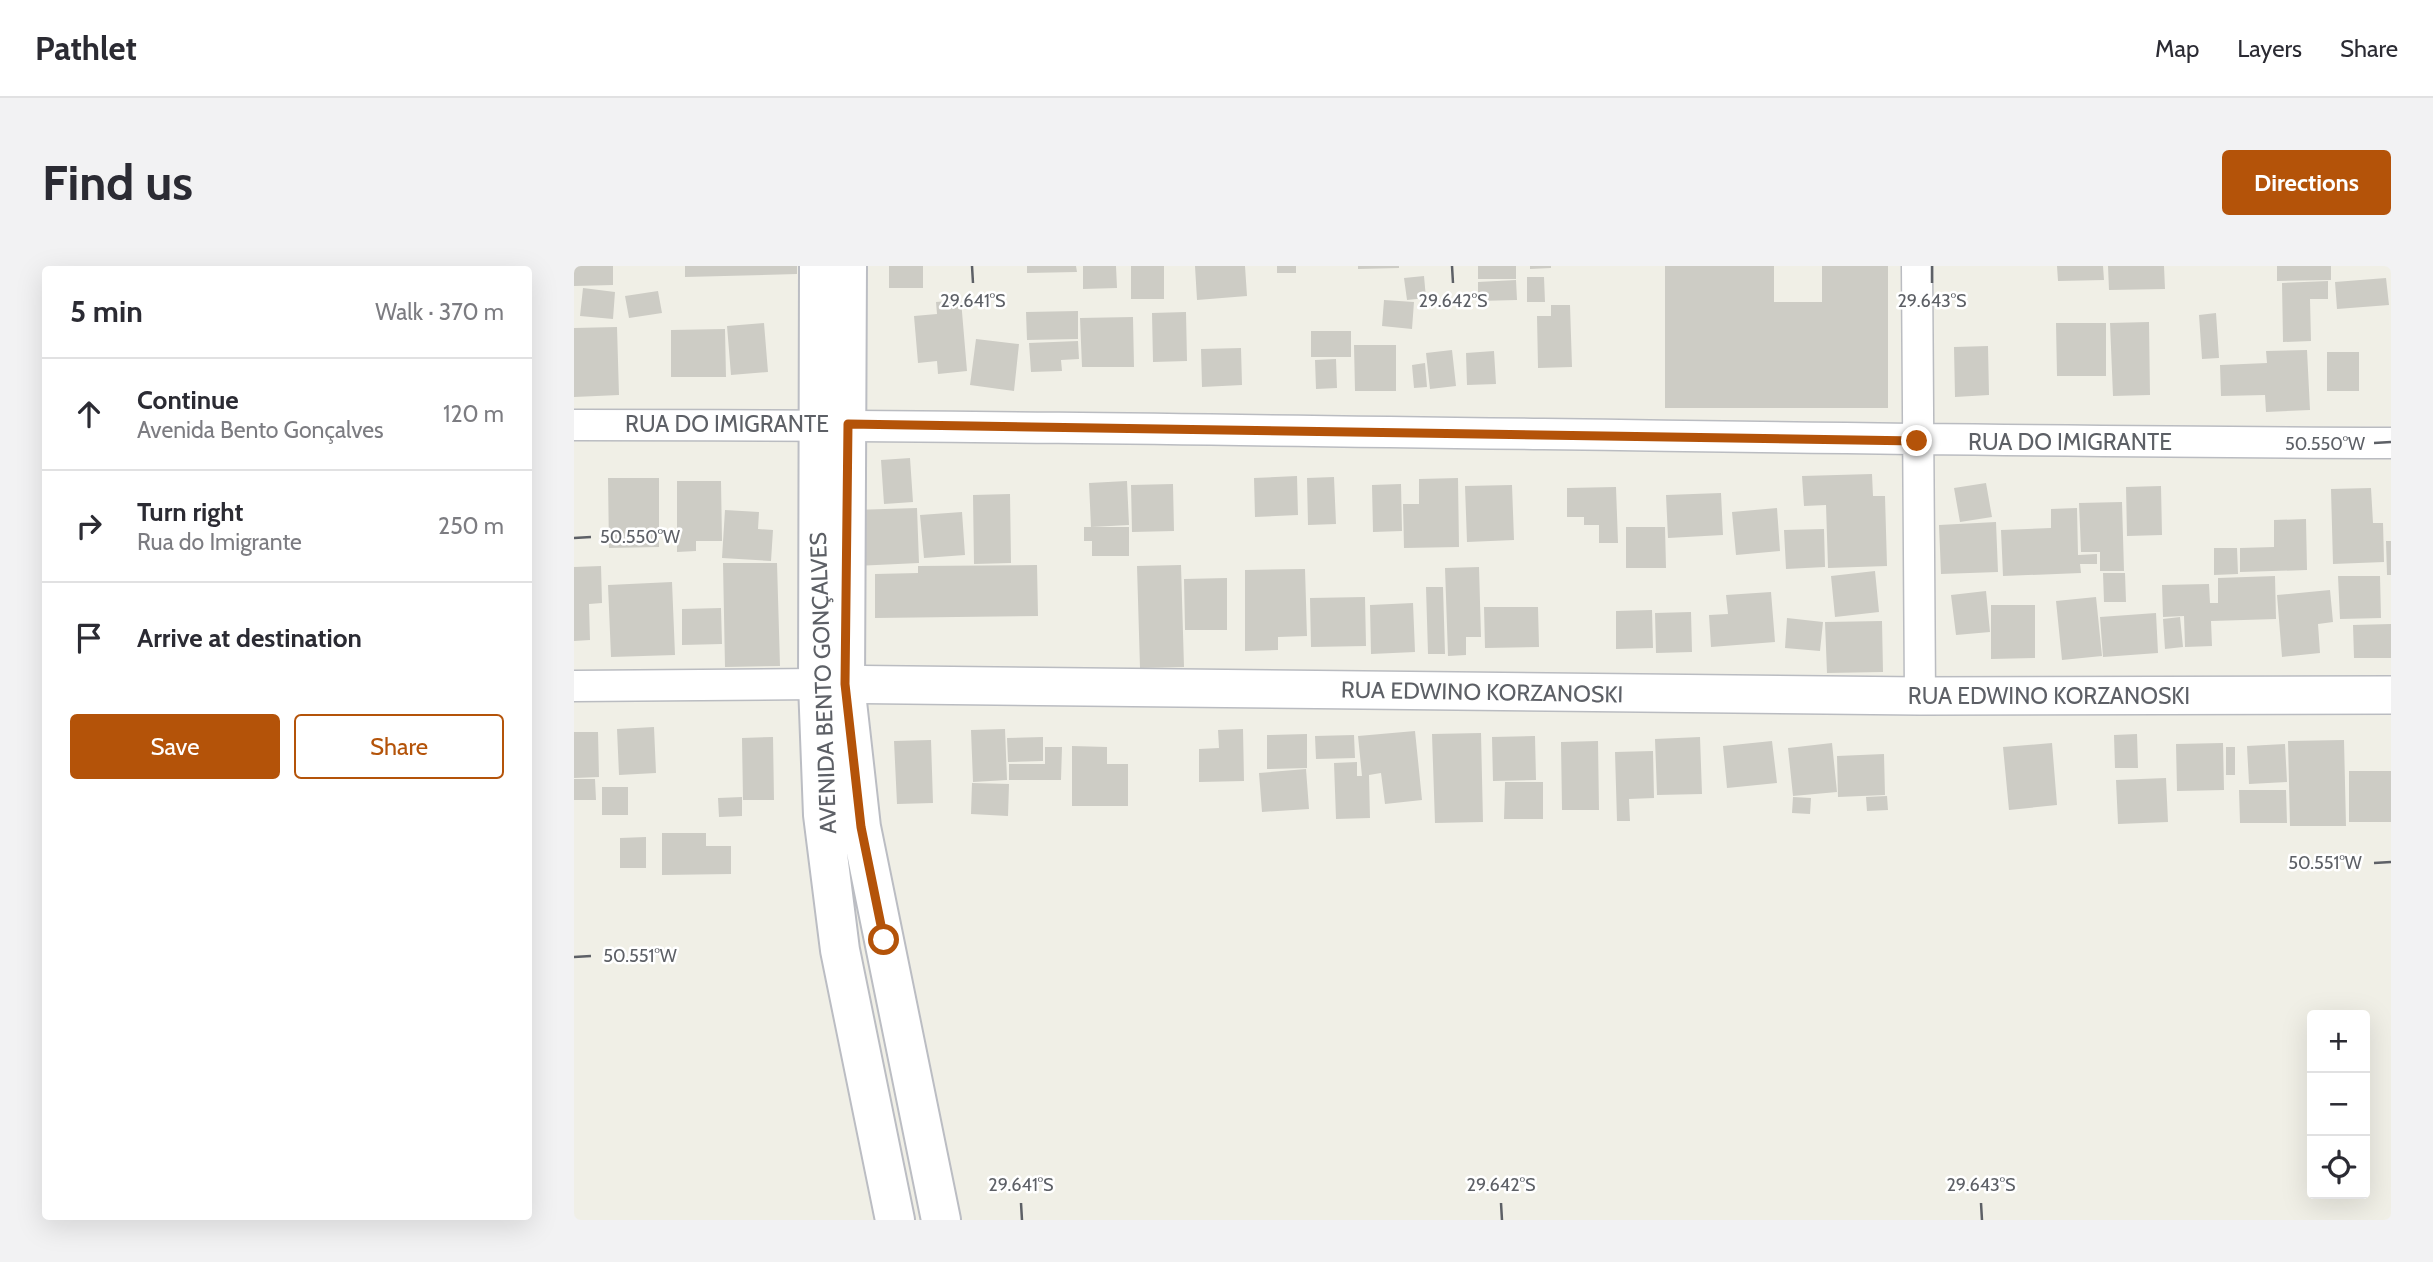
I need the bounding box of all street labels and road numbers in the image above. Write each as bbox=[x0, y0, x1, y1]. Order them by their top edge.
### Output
street label: RUA DO IMIGRANTE bbox=[625, 410, 829, 438]
street label: RUA DO IMIGRANTE bbox=[1968, 428, 2172, 456]
street label: AVENIDA BENTO GONÇALVES bbox=[804, 532, 842, 834]
street label: RUA EDWINO KORZANOSKI bbox=[1341, 676, 1623, 708]
street label: RUA EDWINO KORZANOSKI bbox=[1908, 682, 2190, 710]

